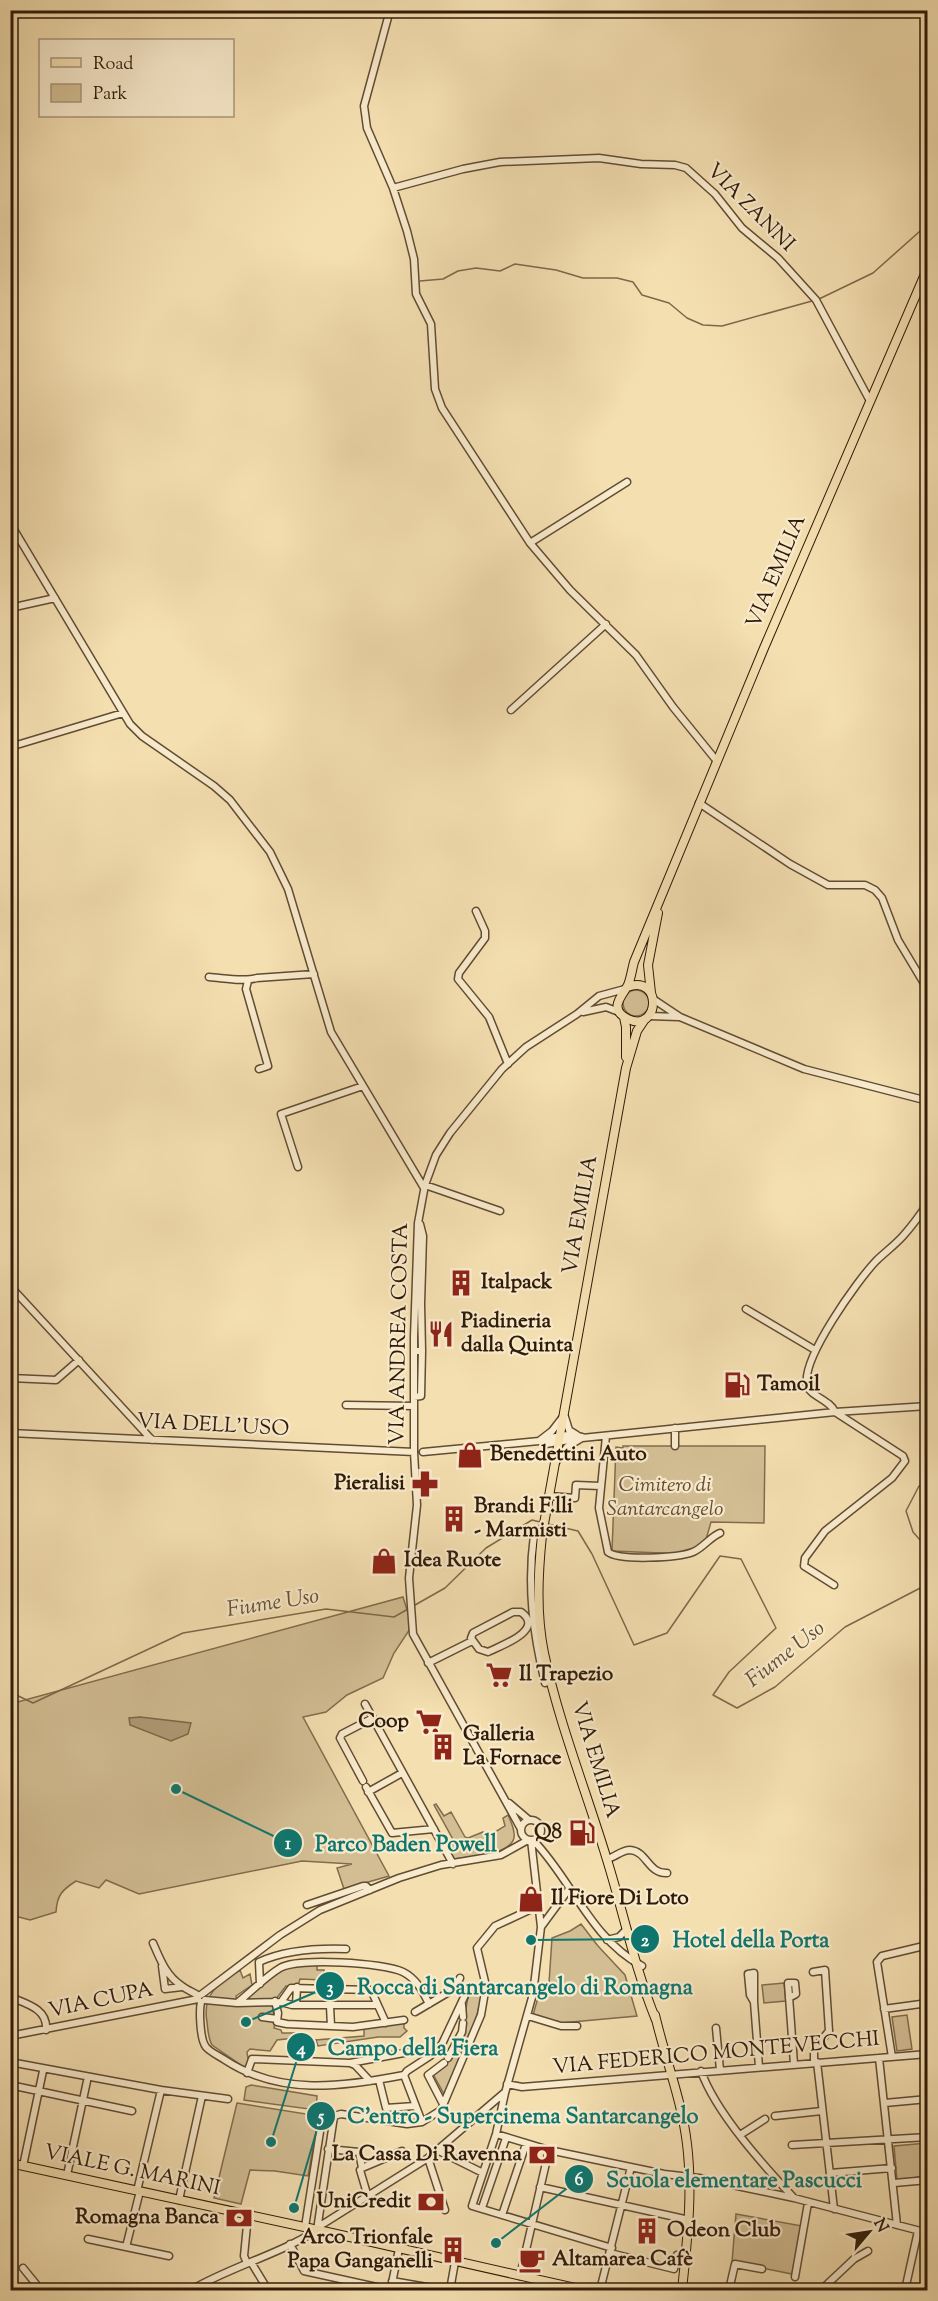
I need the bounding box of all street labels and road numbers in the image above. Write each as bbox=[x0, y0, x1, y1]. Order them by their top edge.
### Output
street label: VIA ZANNI bbox=[699, 157, 801, 259]
street label: VIA EMILIA bbox=[740, 511, 814, 633]
street label: VIA EMILIA bbox=[556, 1153, 606, 1277]
street label: VIA ANDREA COSTA bbox=[383, 1223, 417, 1445]
street label: VIA DELL'USO bbox=[136, 1407, 290, 1445]
street label: VIA EMILIA bbox=[563, 1698, 627, 1822]
street label: VIA CUPA bbox=[46, 1975, 156, 2027]
street label: VIA FEDERICO MONTEVECCHI bbox=[551, 2025, 881, 2083]
street label: VIALE G. MARINI bbox=[41, 2138, 223, 2204]

